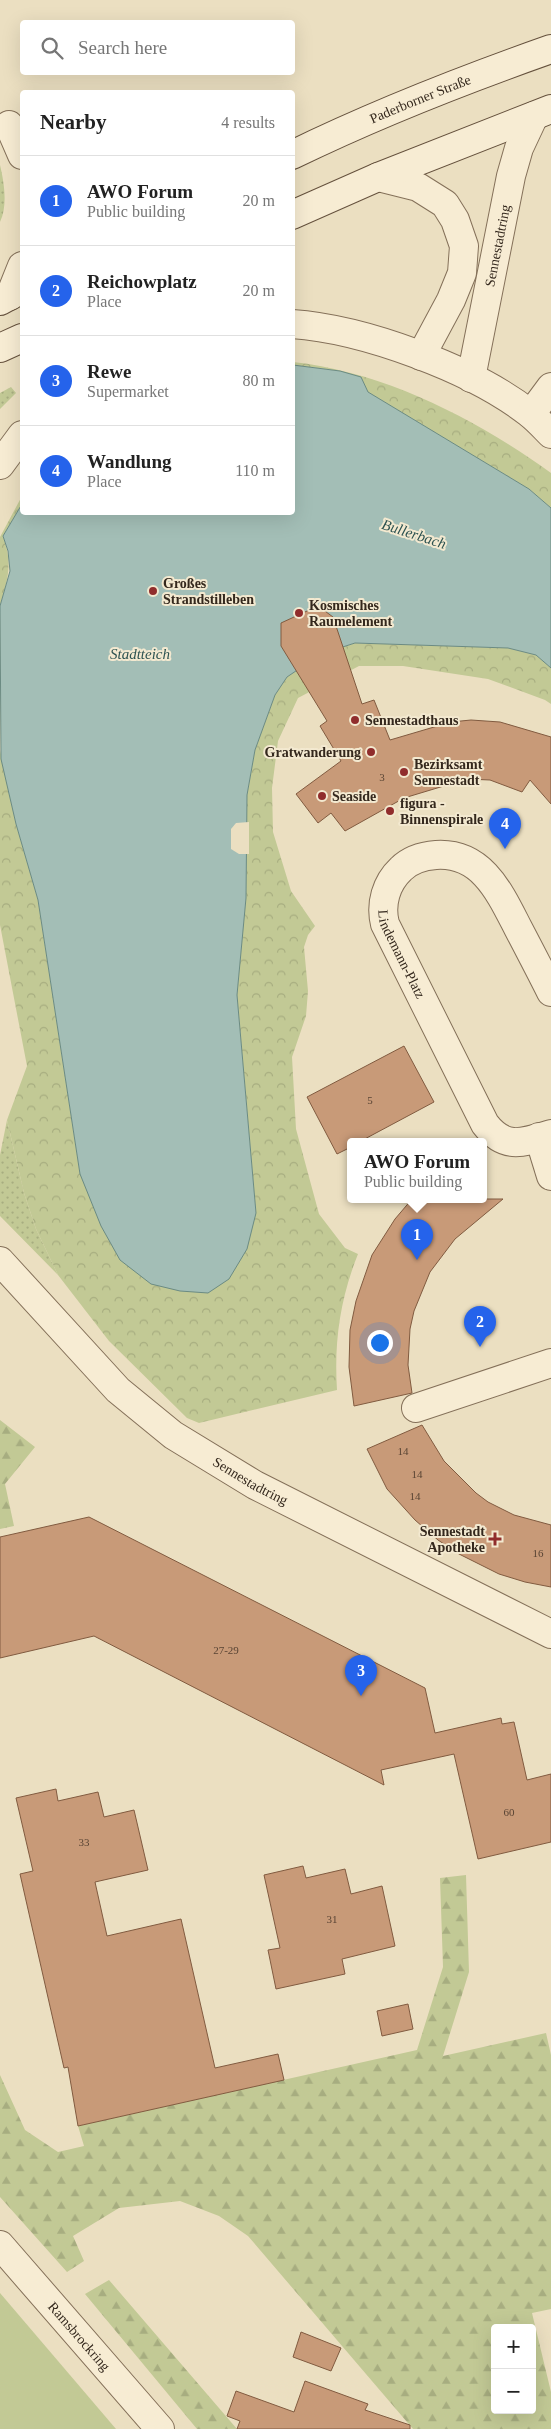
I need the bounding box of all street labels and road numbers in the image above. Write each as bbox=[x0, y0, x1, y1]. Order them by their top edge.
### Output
street label: Paderborner Straße bbox=[367, 72, 473, 126]
street label: Sennestadtring bbox=[482, 203, 513, 288]
street label: Lindemann-Platz bbox=[376, 909, 428, 1001]
street label: Sennestadtring bbox=[210, 1454, 290, 1508]
street label: Ramsbrockring bbox=[45, 2299, 113, 2374]

